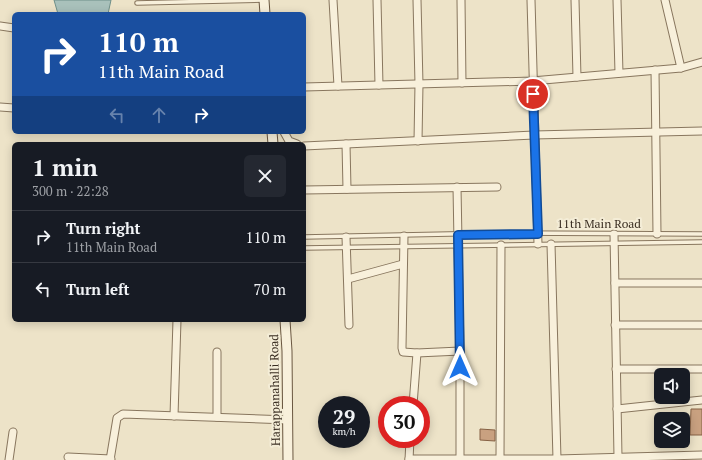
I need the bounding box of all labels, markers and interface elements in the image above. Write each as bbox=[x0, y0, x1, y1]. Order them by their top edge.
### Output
text: 110 m bbox=[98, 23, 179, 60]
icon: right bbox=[32, 28, 84, 80]
text: 11th Main Road bbox=[98, 59, 224, 83]
pin bbox=[516, 77, 550, 111]
icon: arrive bbox=[522, 83, 544, 105]
icon: left bbox=[106, 104, 128, 126]
icon: ahead bbox=[148, 104, 170, 126]
icon: right bbox=[190, 104, 212, 126]
text: 1 min bbox=[32, 151, 98, 183]
button: close bbox=[244, 155, 286, 197]
text: 300 m · 22:28 bbox=[32, 182, 109, 200]
street label: 11th Main Road bbox=[557, 216, 641, 231]
text: Turn right bbox=[66, 218, 141, 238]
icon: right bbox=[32, 226, 54, 248]
text: 110 m bbox=[245, 227, 286, 247]
text: 11th Main Road bbox=[66, 238, 157, 256]
icon: left bbox=[32, 278, 54, 300]
text: Turn left bbox=[66, 279, 130, 299]
text: 70 m bbox=[253, 279, 286, 299]
street label: Harappanahalli Road bbox=[266, 334, 283, 446]
position arrow bbox=[439, 346, 481, 388]
map controls bbox=[654, 368, 690, 448]
button: sound bbox=[654, 368, 690, 404]
speed limit sign: 30 bbox=[378, 396, 430, 448]
text: 29 bbox=[333, 403, 355, 430]
button: layers bbox=[654, 412, 690, 448]
text: km/h bbox=[332, 425, 356, 438]

